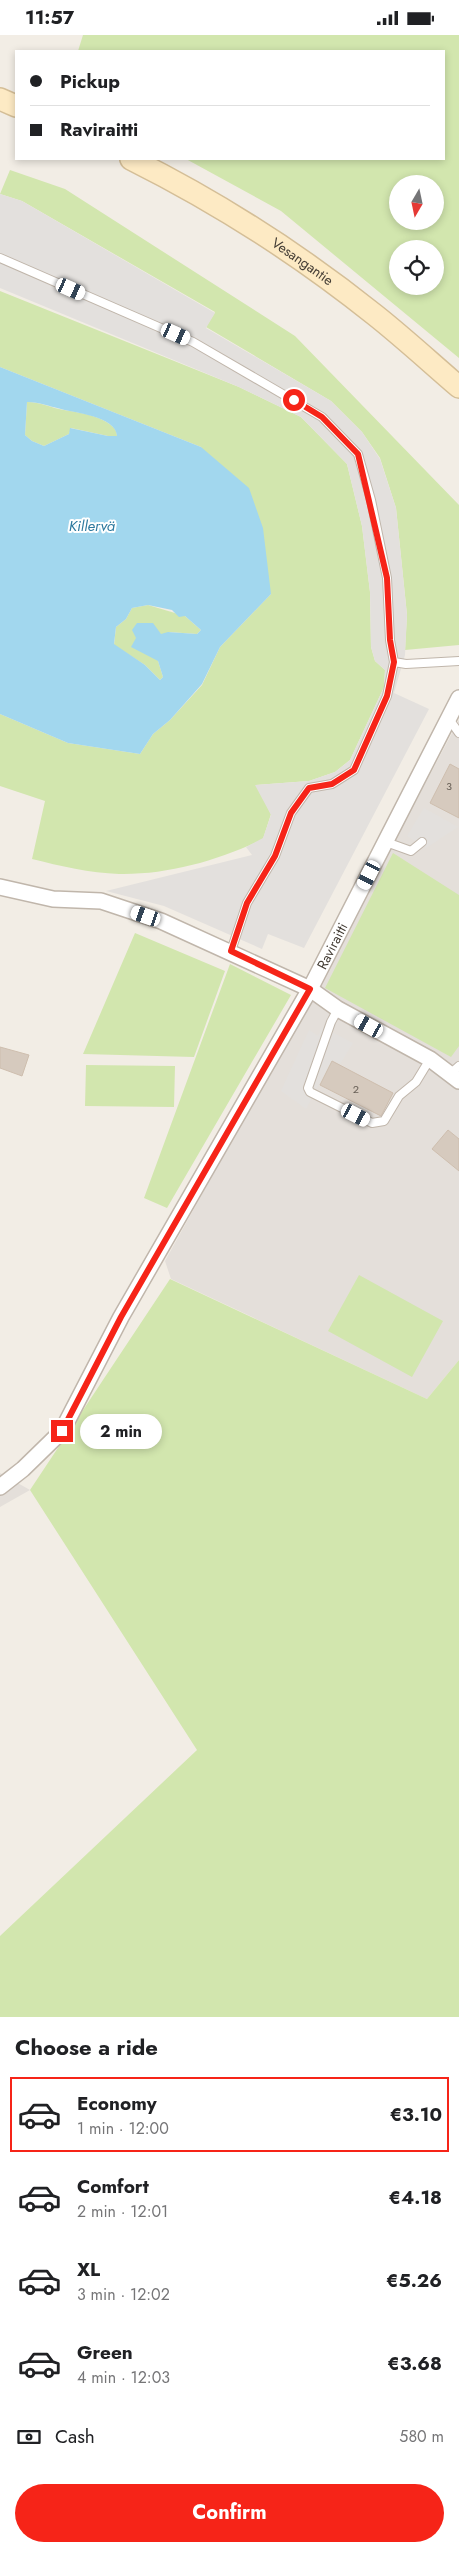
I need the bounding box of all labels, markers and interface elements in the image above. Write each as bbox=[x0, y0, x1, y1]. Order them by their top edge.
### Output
text: 11:57 bbox=[25, 4, 74, 31]
text: Pickup bbox=[60, 68, 120, 95]
text: Raviraitti bbox=[60, 116, 138, 143]
north arrow bbox=[389, 175, 444, 230]
map controls bbox=[389, 175, 444, 295]
street label: Vesangantie bbox=[268, 233, 338, 290]
button: locate bbox=[389, 240, 444, 295]
car bbox=[54, 276, 87, 302]
car bbox=[159, 321, 192, 347]
route start bbox=[283, 389, 305, 411]
water label: Killervä bbox=[69, 515, 116, 537]
house number: 3 bbox=[446, 778, 452, 794]
car bbox=[355, 858, 382, 892]
car bbox=[129, 904, 162, 928]
street label: Raviraitti bbox=[312, 919, 352, 973]
car bbox=[352, 1012, 385, 1040]
house number: 2 bbox=[353, 1081, 359, 1097]
car bbox=[339, 1102, 372, 1128]
callout: 2 min bbox=[80, 1413, 162, 1449]
route end bbox=[51, 1420, 73, 1442]
text: 2 min bbox=[100, 1420, 142, 1443]
text: Choose a ride bbox=[15, 2031, 158, 2063]
text: Economy bbox=[77, 2090, 157, 2117]
icon: car bbox=[17, 2092, 62, 2137]
text: €3.10 bbox=[390, 2101, 442, 2128]
text: 1 min · 12:00 bbox=[77, 2117, 169, 2140]
text: Comfort bbox=[77, 2173, 149, 2200]
icon: car bbox=[17, 2175, 62, 2220]
text: €4.18 bbox=[389, 2184, 442, 2211]
text: 2 min · 12:01 bbox=[77, 2200, 168, 2223]
text: XL bbox=[77, 2256, 100, 2283]
icon: car bbox=[17, 2258, 62, 2303]
text: €5.26 bbox=[386, 2267, 442, 2294]
text: 3 min · 12:02 bbox=[77, 2283, 170, 2306]
text: Green bbox=[77, 2339, 133, 2366]
icon: car bbox=[17, 2341, 62, 2386]
text: €3.68 bbox=[387, 2350, 442, 2377]
text: 4 min · 12:03 bbox=[77, 2366, 170, 2389]
icon: cash bbox=[15, 2423, 43, 2451]
text: Cash bbox=[55, 2423, 95, 2450]
text: 580 m bbox=[399, 2425, 444, 2448]
button: Confirm bbox=[15, 2484, 444, 2542]

